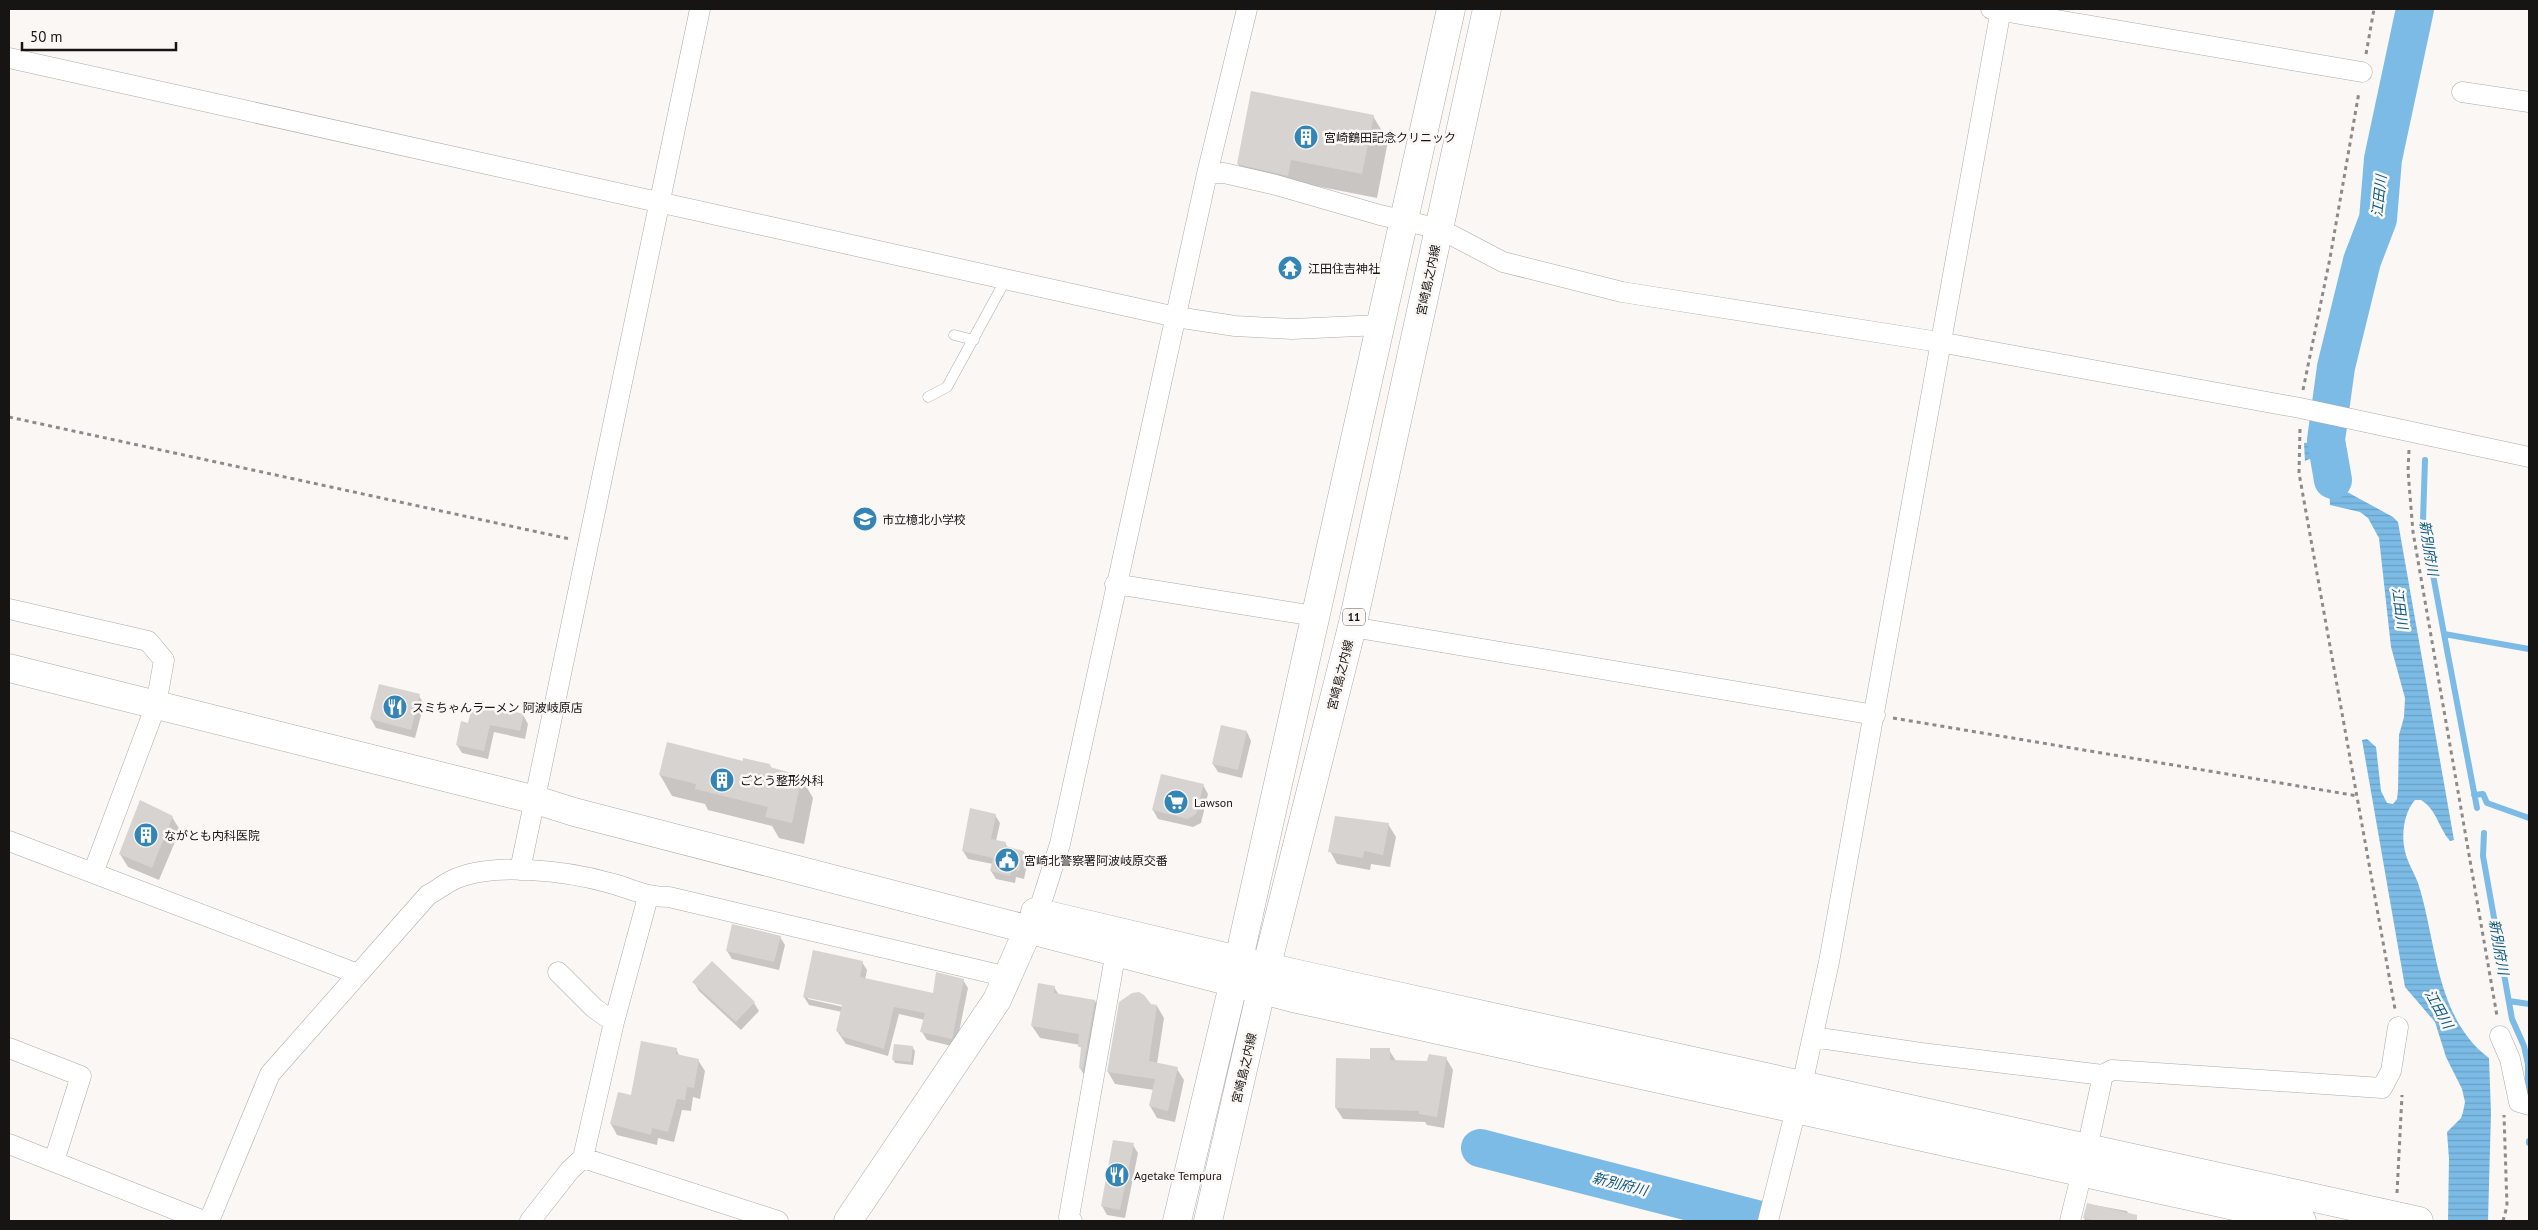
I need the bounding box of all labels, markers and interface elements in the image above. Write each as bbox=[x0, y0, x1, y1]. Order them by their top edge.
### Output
scale bar bbox=[22, 20, 176, 52]
text: 50 m bbox=[30, 27, 63, 46]
building icon: 宮崎鶴田記念クリニック bbox=[1293, 124, 1319, 150]
place label: 宮崎鶴田記念クリニック bbox=[1324, 130, 1456, 145]
water label: 江田川 bbox=[2368, 172, 2390, 218]
street label: 宮崎島之内線 bbox=[1413, 243, 1443, 317]
temple icon: 江田住吉神社 bbox=[1277, 255, 1303, 281]
place label: 江田住吉神社 bbox=[1308, 261, 1380, 276]
school or university icon: 市立檍北小学校 bbox=[852, 506, 878, 532]
place label: 市立檍北小学校 bbox=[882, 512, 966, 527]
water label: 新別府川 bbox=[2416, 519, 2443, 579]
water label: 江田川 bbox=[2388, 586, 2412, 632]
road number: 11 bbox=[1343, 608, 1365, 626]
street label: 宮崎島之内線 bbox=[1324, 638, 1356, 712]
restaurant icon: スミちゃんラーメン 阿波岐原店 bbox=[382, 694, 408, 720]
place label: スミちゃんラーメン 阿波岐原店 bbox=[412, 700, 583, 715]
building icon: ごとう整形外科 bbox=[709, 767, 735, 793]
place label: ごとう整形外科 bbox=[740, 773, 824, 788]
supermarket icon: Lawson bbox=[1163, 789, 1189, 815]
place label: Lawson bbox=[1194, 795, 1233, 810]
building icon: ながとも内科医院 bbox=[133, 822, 159, 848]
place label: ながとも内科医院 bbox=[164, 828, 260, 843]
public building icon: 宮崎北警察署阿波岐原交番 bbox=[994, 847, 1020, 873]
place label: 宮崎北警察署阿波岐原交番 bbox=[1024, 853, 1168, 868]
water label: 新別府川 bbox=[2485, 918, 2513, 978]
water label: 江田川 bbox=[2421, 986, 2458, 1033]
street label: 宮崎島之内線 bbox=[1229, 1031, 1259, 1105]
restaurant icon: Agetake Tempura bbox=[1104, 1162, 1130, 1188]
place label: Agetake Tempura bbox=[1134, 1168, 1222, 1183]
water label: 新別府川 bbox=[1591, 1168, 1651, 1200]

